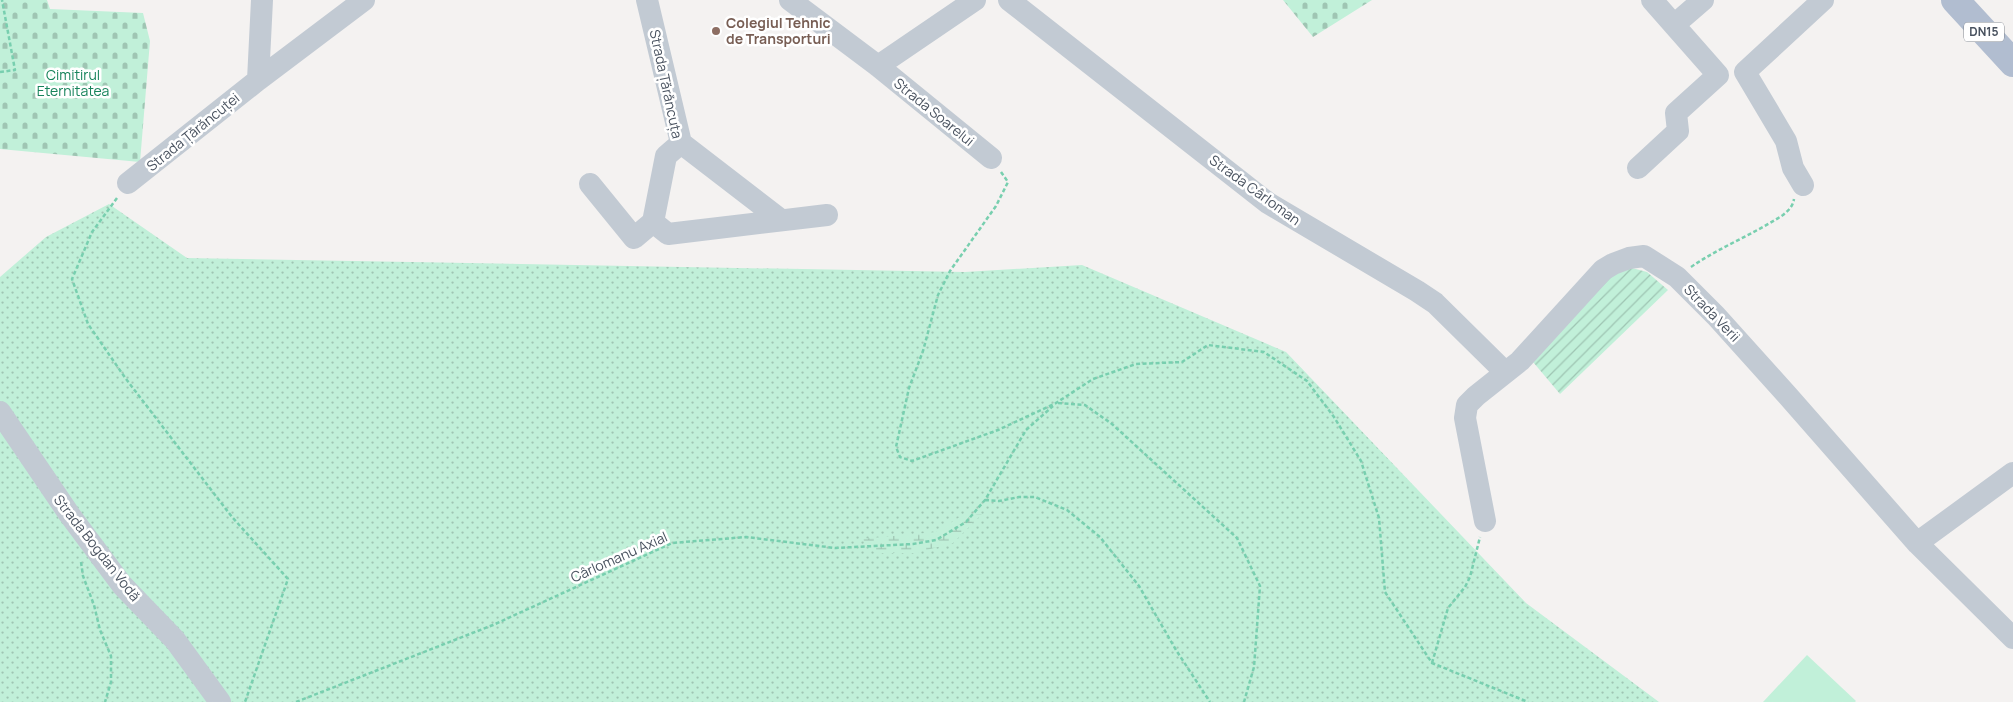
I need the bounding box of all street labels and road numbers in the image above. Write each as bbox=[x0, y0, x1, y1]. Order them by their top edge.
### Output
road number: DN15 bbox=[1964, 22, 2004, 42]
street label: Strada Țărăncuța bbox=[645, 28, 687, 140]
street label: Strada Soarelui bbox=[890, 73, 978, 150]
street label: Strada Țărăncuței bbox=[142, 88, 244, 176]
street label: Strada Cârloman bbox=[1206, 150, 1305, 229]
street label: Strada Verii bbox=[1680, 280, 1745, 346]
street label: Strada Bogdan Vodă bbox=[50, 491, 145, 605]
street label: Cârlomanu Axial bbox=[567, 527, 670, 586]

